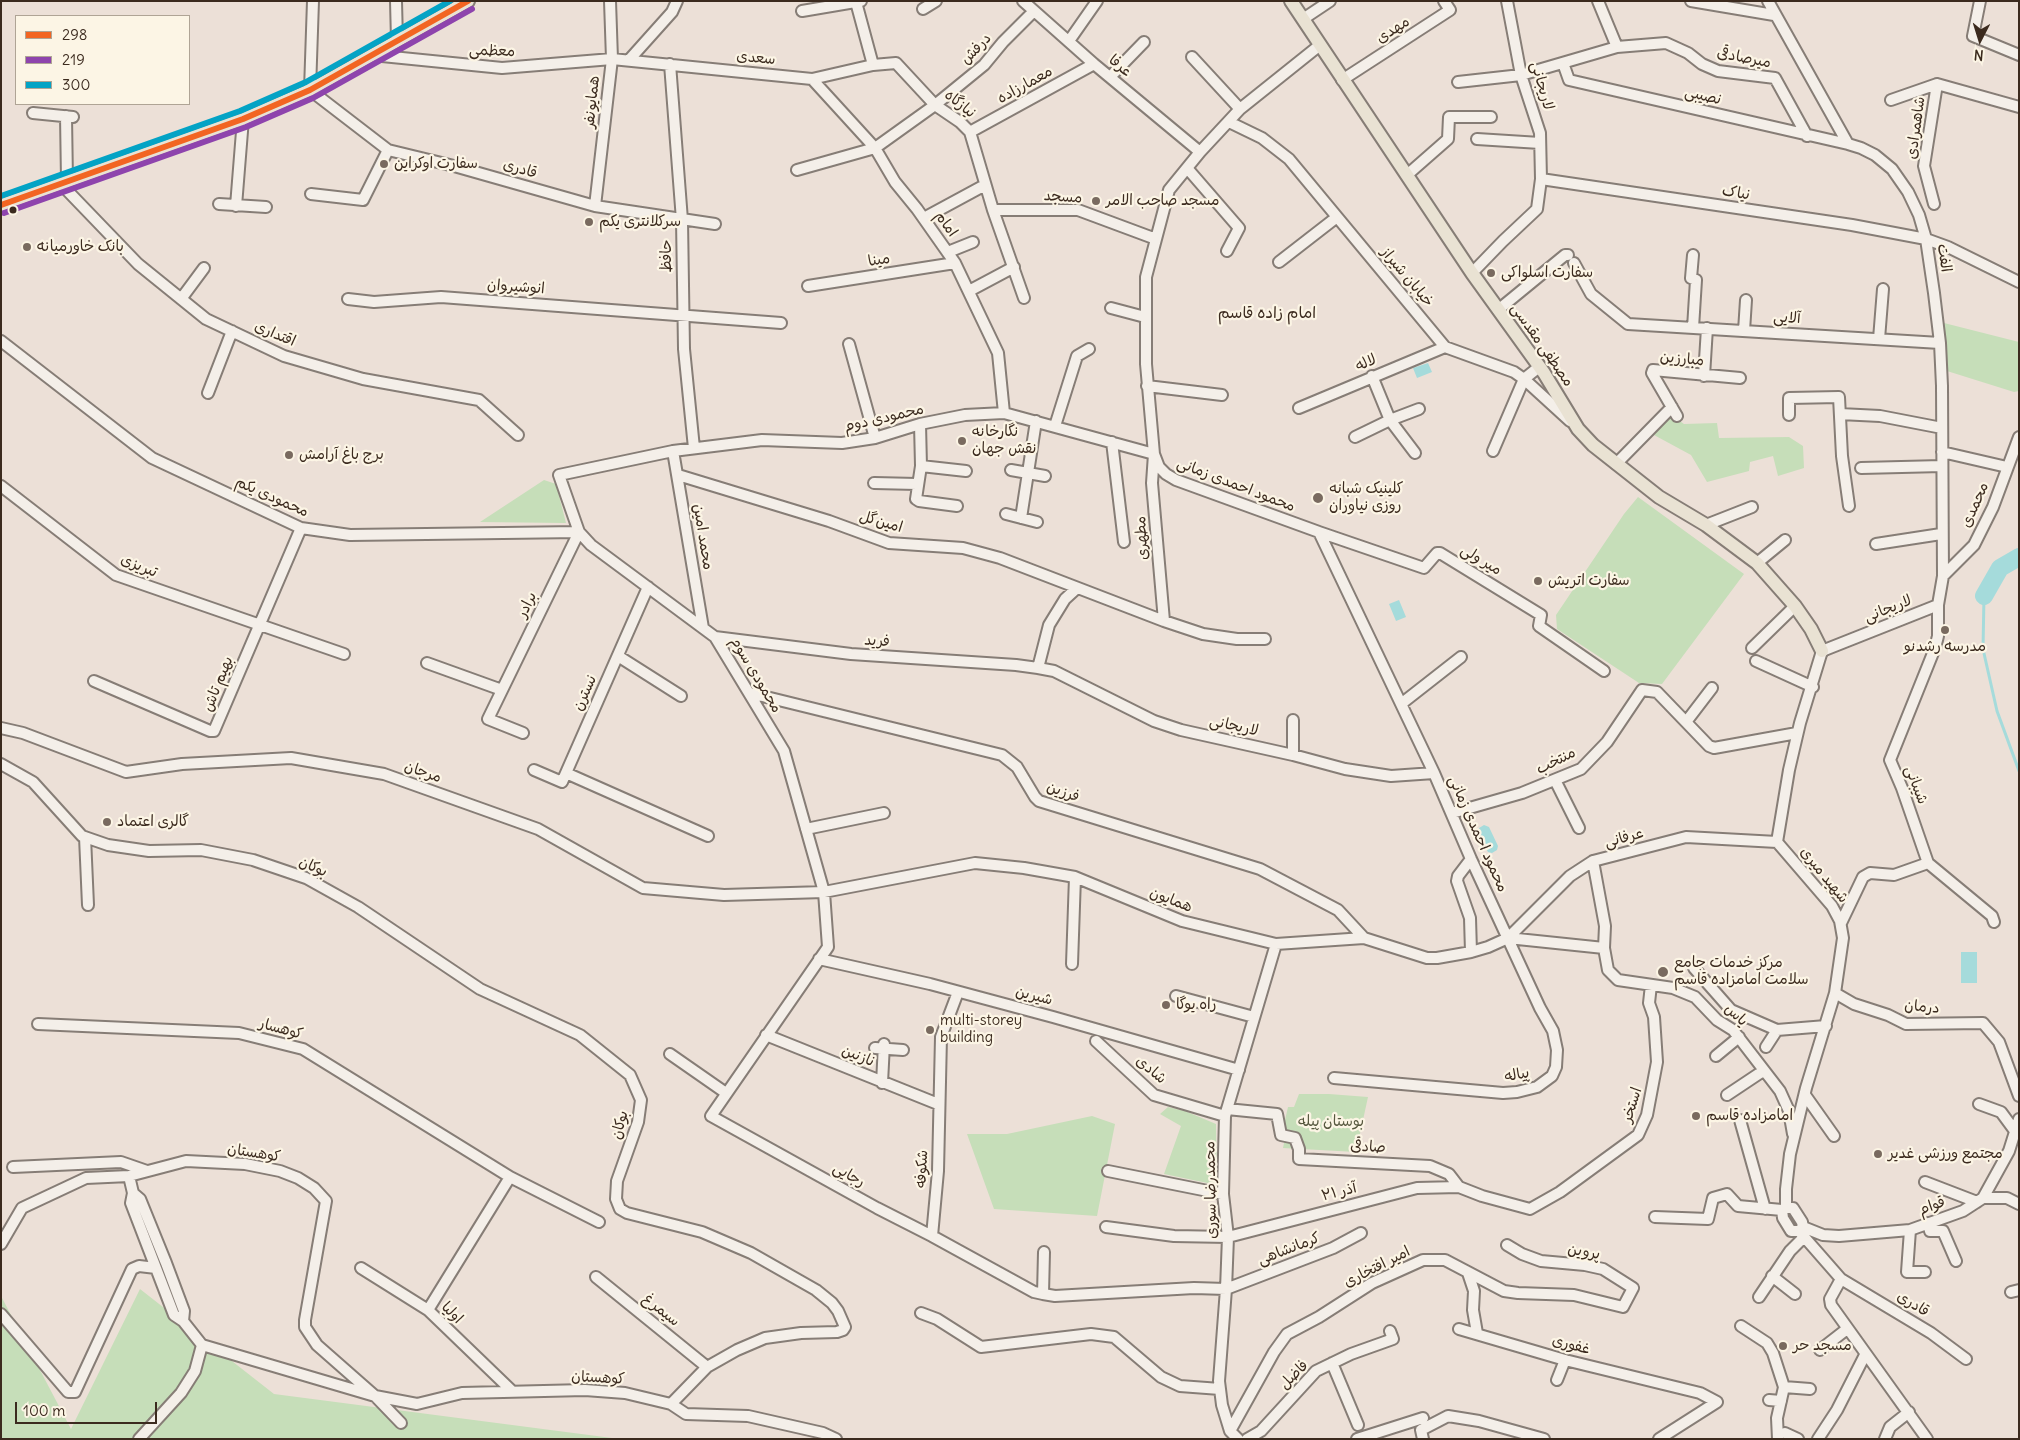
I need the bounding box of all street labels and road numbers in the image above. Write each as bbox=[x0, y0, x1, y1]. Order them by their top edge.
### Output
street label: مهدی bbox=[1373, 13, 1413, 47]
street label: درفش bbox=[957, 30, 995, 68]
street label: معظمی bbox=[469, 41, 515, 61]
street label: میرصادقی bbox=[1715, 44, 1773, 72]
street label: سعدی bbox=[736, 47, 776, 69]
street label: عرفا bbox=[1105, 51, 1135, 81]
street label: لاریجانی bbox=[1527, 60, 1557, 112]
street label: معمارزاده bbox=[994, 62, 1056, 108]
street label: همایونفر bbox=[580, 75, 604, 129]
street label: نصیبی bbox=[1683, 83, 1723, 109]
street label: نیازگاه bbox=[941, 86, 979, 122]
street label: شاهمرادی bbox=[1903, 95, 1929, 161]
street label: قادری bbox=[501, 156, 539, 182]
street label: نیاک bbox=[1721, 182, 1751, 204]
street label: مسجد bbox=[1043, 187, 1083, 207]
street label: امام bbox=[931, 208, 961, 240]
street label: حافظ bbox=[658, 240, 676, 272]
street label: خیابان شیراز bbox=[1377, 243, 1437, 311]
street label: الفت bbox=[1933, 243, 1955, 273]
street label: مینا bbox=[867, 249, 891, 271]
street label: انوشیروان bbox=[487, 276, 545, 298]
street label: مصطفی مقدسی bbox=[1507, 300, 1577, 390]
street label: آلایی bbox=[1773, 308, 1801, 328]
street label: اقتداری bbox=[252, 317, 298, 351]
street label: مبارزین bbox=[1659, 348, 1705, 370]
street label: لاله bbox=[1353, 351, 1379, 375]
street label: محمودی دوم bbox=[842, 400, 926, 436]
street label: محمود احمدی زمانی bbox=[1174, 454, 1298, 516]
street label: محمودی یکم bbox=[233, 473, 311, 521]
street label: محمدی bbox=[1957, 480, 1993, 530]
street label: محمد امین bbox=[689, 503, 717, 571]
street label: امین‌گل bbox=[857, 507, 905, 537]
street label: مطهری bbox=[1132, 516, 1152, 560]
street label: میر ولی bbox=[1457, 541, 1505, 579]
street label: تبریزی bbox=[118, 551, 160, 581]
street label: برادر bbox=[513, 589, 541, 621]
street label: لاریجانی bbox=[1862, 591, 1914, 627]
street label: فرید bbox=[864, 631, 890, 651]
street label: محمودی سوم bbox=[726, 634, 786, 716]
street label: بهیم تاش bbox=[199, 654, 237, 714]
street label: نسترن bbox=[569, 672, 601, 714]
street label: لاریجانی bbox=[1208, 712, 1260, 740]
street label: منتخب bbox=[1533, 743, 1579, 779]
street label: مرجان bbox=[402, 757, 444, 787]
street label: شیبانی bbox=[1901, 763, 1931, 807]
street label: محمود احمدی زمانی bbox=[1444, 773, 1512, 895]
street label: فرزین bbox=[1044, 778, 1082, 806]
street label: عرفانی bbox=[1603, 824, 1645, 852]
street label: شهید میری bbox=[1796, 843, 1852, 907]
street label: بوکان bbox=[296, 853, 330, 881]
street label: همایون bbox=[1147, 884, 1195, 916]
street label: شیرین bbox=[1014, 983, 1054, 1009]
street label: درمان bbox=[1904, 997, 1940, 1017]
street label: یاس bbox=[1721, 1000, 1751, 1030]
street label: کوهسار bbox=[257, 1015, 305, 1043]
street label: نازنین bbox=[839, 1041, 877, 1071]
street label: شادی bbox=[1132, 1052, 1170, 1088]
street label: پیاله bbox=[1503, 1064, 1531, 1086]
street label: استخر bbox=[1618, 1085, 1646, 1125]
street label: بوکان bbox=[608, 1109, 632, 1141]
street label: صادقی bbox=[1350, 1137, 1386, 1157]
street label: کوهستان bbox=[226, 1140, 282, 1166]
street label: محمدرضا سوری bbox=[1201, 1141, 1221, 1239]
street label: شکوفه bbox=[912, 1150, 932, 1188]
street label: رجایی bbox=[830, 1159, 868, 1191]
street label: ۲۱ آذر bbox=[1319, 1179, 1359, 1205]
street label: قوام bbox=[1916, 1193, 1948, 1219]
street label: کرمانشاهی bbox=[1255, 1229, 1323, 1269]
street label: پروین bbox=[1566, 1240, 1602, 1264]
street label: امیر افتخاری bbox=[1341, 1243, 1413, 1291]
street label: قادری bbox=[1894, 1287, 1932, 1321]
street label: سیمرغ bbox=[639, 1290, 683, 1330]
street label: اولیا bbox=[437, 1298, 467, 1328]
street label: غفوری bbox=[1550, 1331, 1592, 1359]
street label: فاضل bbox=[1276, 1357, 1312, 1393]
street label: کوهستان bbox=[571, 1368, 625, 1388]

